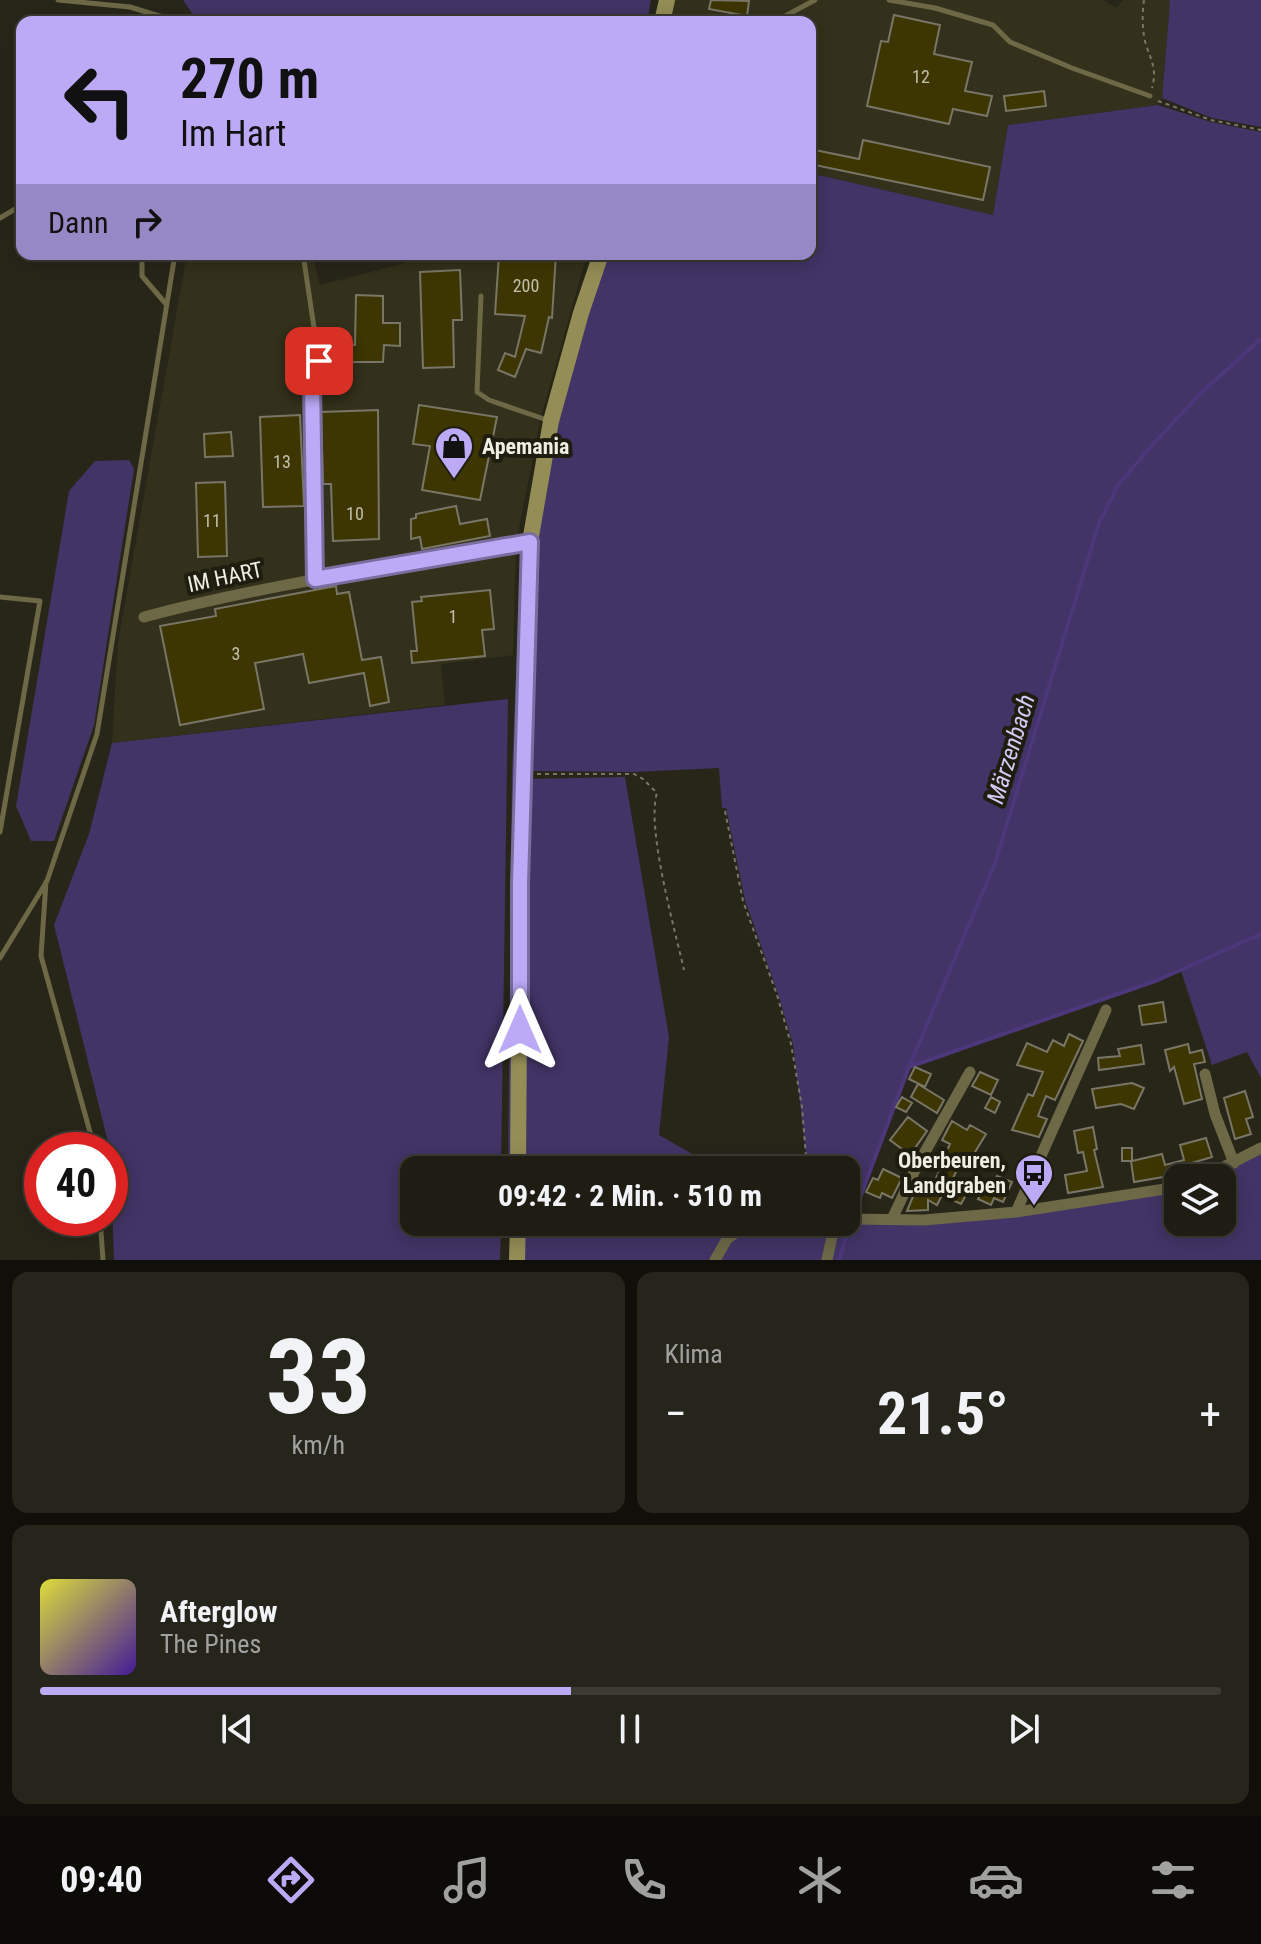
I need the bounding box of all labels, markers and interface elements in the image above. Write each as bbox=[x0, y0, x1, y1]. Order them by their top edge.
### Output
text: 270 m bbox=[180, 46, 319, 112]
icon: left bbox=[48, 48, 152, 152]
house number: 12 bbox=[912, 66, 930, 87]
text: Im Hart bbox=[180, 113, 286, 155]
icon: right bbox=[125, 200, 169, 244]
text: Dann bbox=[48, 205, 109, 240]
house number: 200 bbox=[513, 275, 539, 296]
pin bbox=[285, 327, 353, 395]
icon: arrive bbox=[297, 339, 341, 383]
shop icon: Apemania bbox=[433, 425, 475, 480]
place label: Apemania bbox=[482, 434, 569, 459]
house number: 13 bbox=[273, 451, 291, 472]
house number: 10 bbox=[346, 503, 364, 524]
house number: 11 bbox=[203, 510, 221, 531]
street label: IM HART bbox=[185, 557, 265, 597]
house number: 1 bbox=[449, 606, 457, 627]
house number: 3 bbox=[232, 643, 240, 664]
water label: Märzenbach bbox=[981, 691, 1041, 807]
position arrow bbox=[478, 988, 562, 1072]
speed limit sign: 40 bbox=[24, 1132, 128, 1236]
place label: Oberbeuren, Landgraben bbox=[898, 1148, 1006, 1198]
bus stop icon: Oberbeuren, Landgraben bbox=[1013, 1152, 1055, 1207]
map controls bbox=[1164, 1164, 1236, 1236]
button: layers bbox=[1164, 1164, 1236, 1236]
text: 09:42 · 2 Min. · 510 m bbox=[498, 1178, 762, 1213]
text: 33 bbox=[266, 1317, 371, 1438]
text: Klima bbox=[665, 1339, 723, 1369]
text: 21.5° bbox=[877, 1378, 1009, 1449]
text: − bbox=[665, 1388, 687, 1440]
text: + bbox=[1199, 1388, 1221, 1440]
text: km/h bbox=[292, 1430, 345, 1460]
text: Afterglow bbox=[160, 1594, 278, 1629]
text: The Pines bbox=[160, 1629, 261, 1659]
icon: previous bbox=[215, 1707, 259, 1751]
icon: pause bbox=[608, 1707, 652, 1751]
icon: next bbox=[1002, 1707, 1046, 1751]
icon: directions bbox=[263, 1852, 319, 1908]
icon: music bbox=[439, 1852, 495, 1908]
icon: phone bbox=[616, 1852, 672, 1908]
icon: climate bbox=[792, 1852, 848, 1908]
icon: car bbox=[968, 1852, 1024, 1908]
icon: filters bbox=[1145, 1852, 1201, 1908]
text: 09:40 bbox=[60, 1859, 143, 1901]

